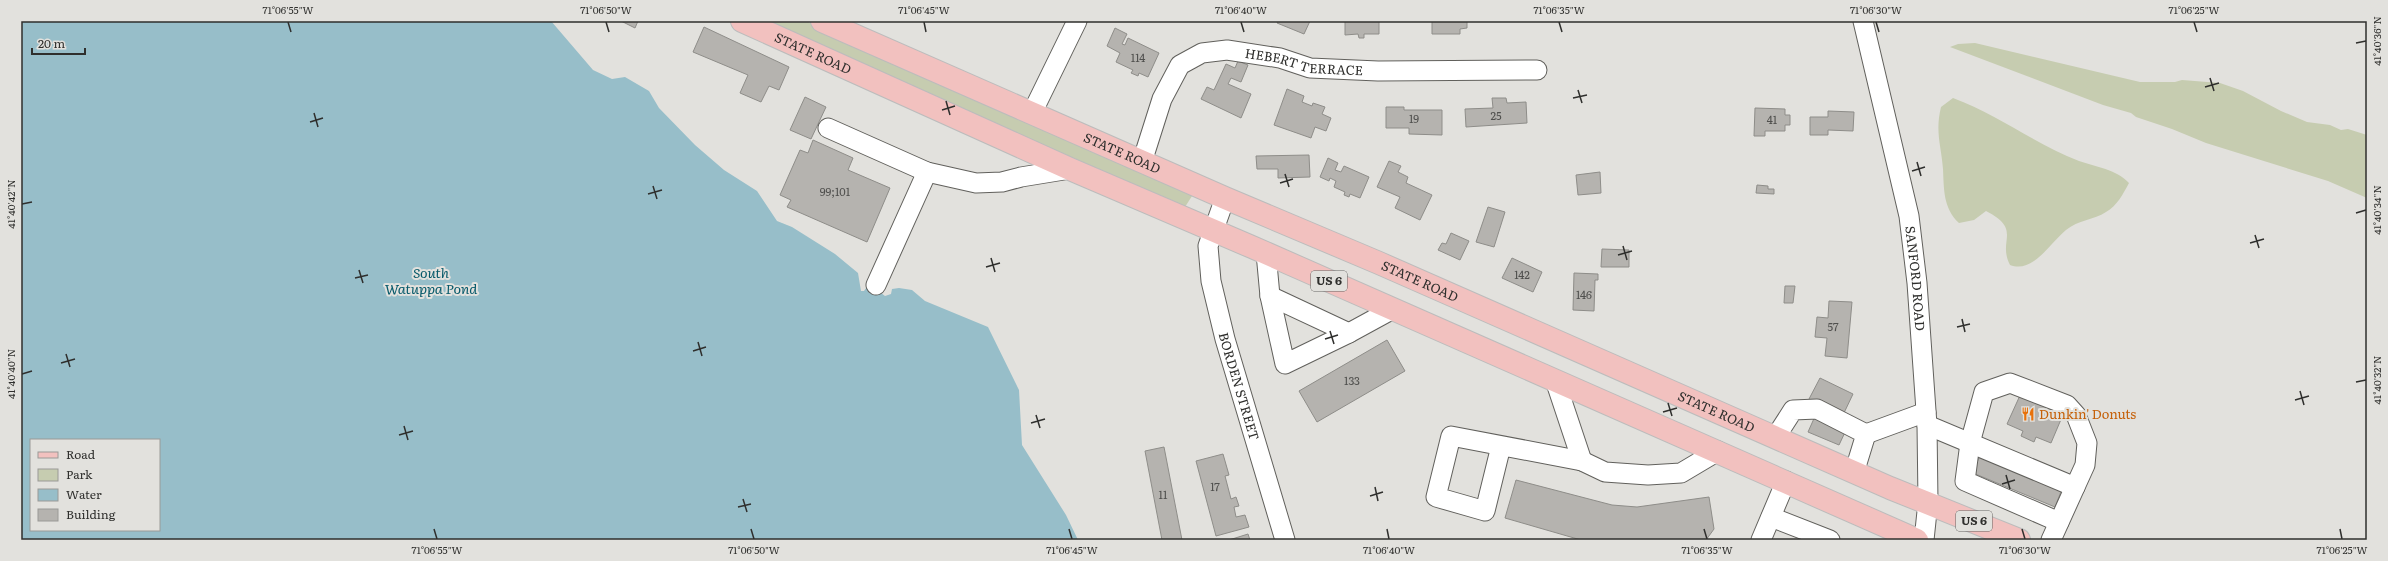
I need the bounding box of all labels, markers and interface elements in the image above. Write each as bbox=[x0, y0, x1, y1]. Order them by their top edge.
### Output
text: 71°06'55"W bbox=[263, 2, 314, 17]
text: 71°06'50"W bbox=[580, 2, 632, 17]
text: 71°06'45"W bbox=[898, 2, 950, 17]
text: 71°06'40"W bbox=[1215, 2, 1267, 17]
text: 71°06'35"W bbox=[1533, 2, 1585, 17]
text: 71°06'30"W bbox=[1850, 2, 1902, 17]
text: 71°06'25"W bbox=[2169, 2, 2220, 17]
text: 41°40'36"N bbox=[2369, 16, 2384, 66]
street label: STATE ROAD bbox=[772, 27, 855, 78]
scale bar bbox=[32, 30, 85, 56]
text: 20 m bbox=[38, 34, 65, 52]
street label: HEBERT TERRACE bbox=[1244, 43, 1363, 79]
house number: 114 bbox=[1131, 49, 1145, 65]
house number: 25 bbox=[1490, 107, 1502, 123]
house number: 19 bbox=[1409, 110, 1419, 126]
house number: 41 bbox=[1767, 111, 1778, 127]
street label: STATE ROAD bbox=[1081, 127, 1164, 178]
text: 41°40'42"N bbox=[3, 179, 18, 229]
house number: 99;101 bbox=[820, 183, 851, 199]
text: 41°40'34"N bbox=[2369, 185, 2384, 235]
street label: SANFORD ROAD bbox=[1901, 225, 1930, 331]
street label: STATE ROAD bbox=[1379, 255, 1462, 306]
water label: South Watuppa Pond bbox=[385, 262, 477, 298]
house number: 142 bbox=[1514, 266, 1530, 282]
road number: US 6 bbox=[1311, 271, 1347, 291]
house number: 146 bbox=[1576, 286, 1592, 302]
house number: 57 bbox=[1827, 318, 1839, 334]
street label: BORDEN STREET bbox=[1215, 330, 1265, 443]
text: 41°40'40"N bbox=[3, 349, 18, 399]
text: 41°40'32"N bbox=[2369, 356, 2384, 404]
house number: 133 bbox=[1344, 372, 1360, 388]
street label: STATE ROAD bbox=[1675, 386, 1758, 436]
place label: Dunkin' Donuts bbox=[2039, 404, 2136, 423]
restaurant icon: Dunkin' Donuts bbox=[2020, 406, 2036, 422]
legend bbox=[30, 439, 160, 531]
text: Road bbox=[66, 445, 96, 463]
text: Park bbox=[66, 465, 93, 483]
house number: 17 bbox=[1210, 478, 1220, 494]
text: Water bbox=[66, 485, 102, 503]
house number: 11 bbox=[1159, 486, 1168, 502]
text: Building bbox=[66, 505, 116, 523]
road number: US 6 bbox=[1956, 511, 1992, 531]
text: 71°06'55"W bbox=[412, 542, 463, 557]
text: 71°06'50"W bbox=[728, 542, 780, 557]
text: 71°06'45"W bbox=[1046, 542, 1098, 557]
text: 71°06'40"W bbox=[1363, 542, 1415, 557]
text: 71°06'35"W bbox=[1681, 542, 1733, 557]
text: 71°06'30"W bbox=[1999, 542, 2051, 557]
text: 71°06'25"W bbox=[2317, 542, 2368, 557]

